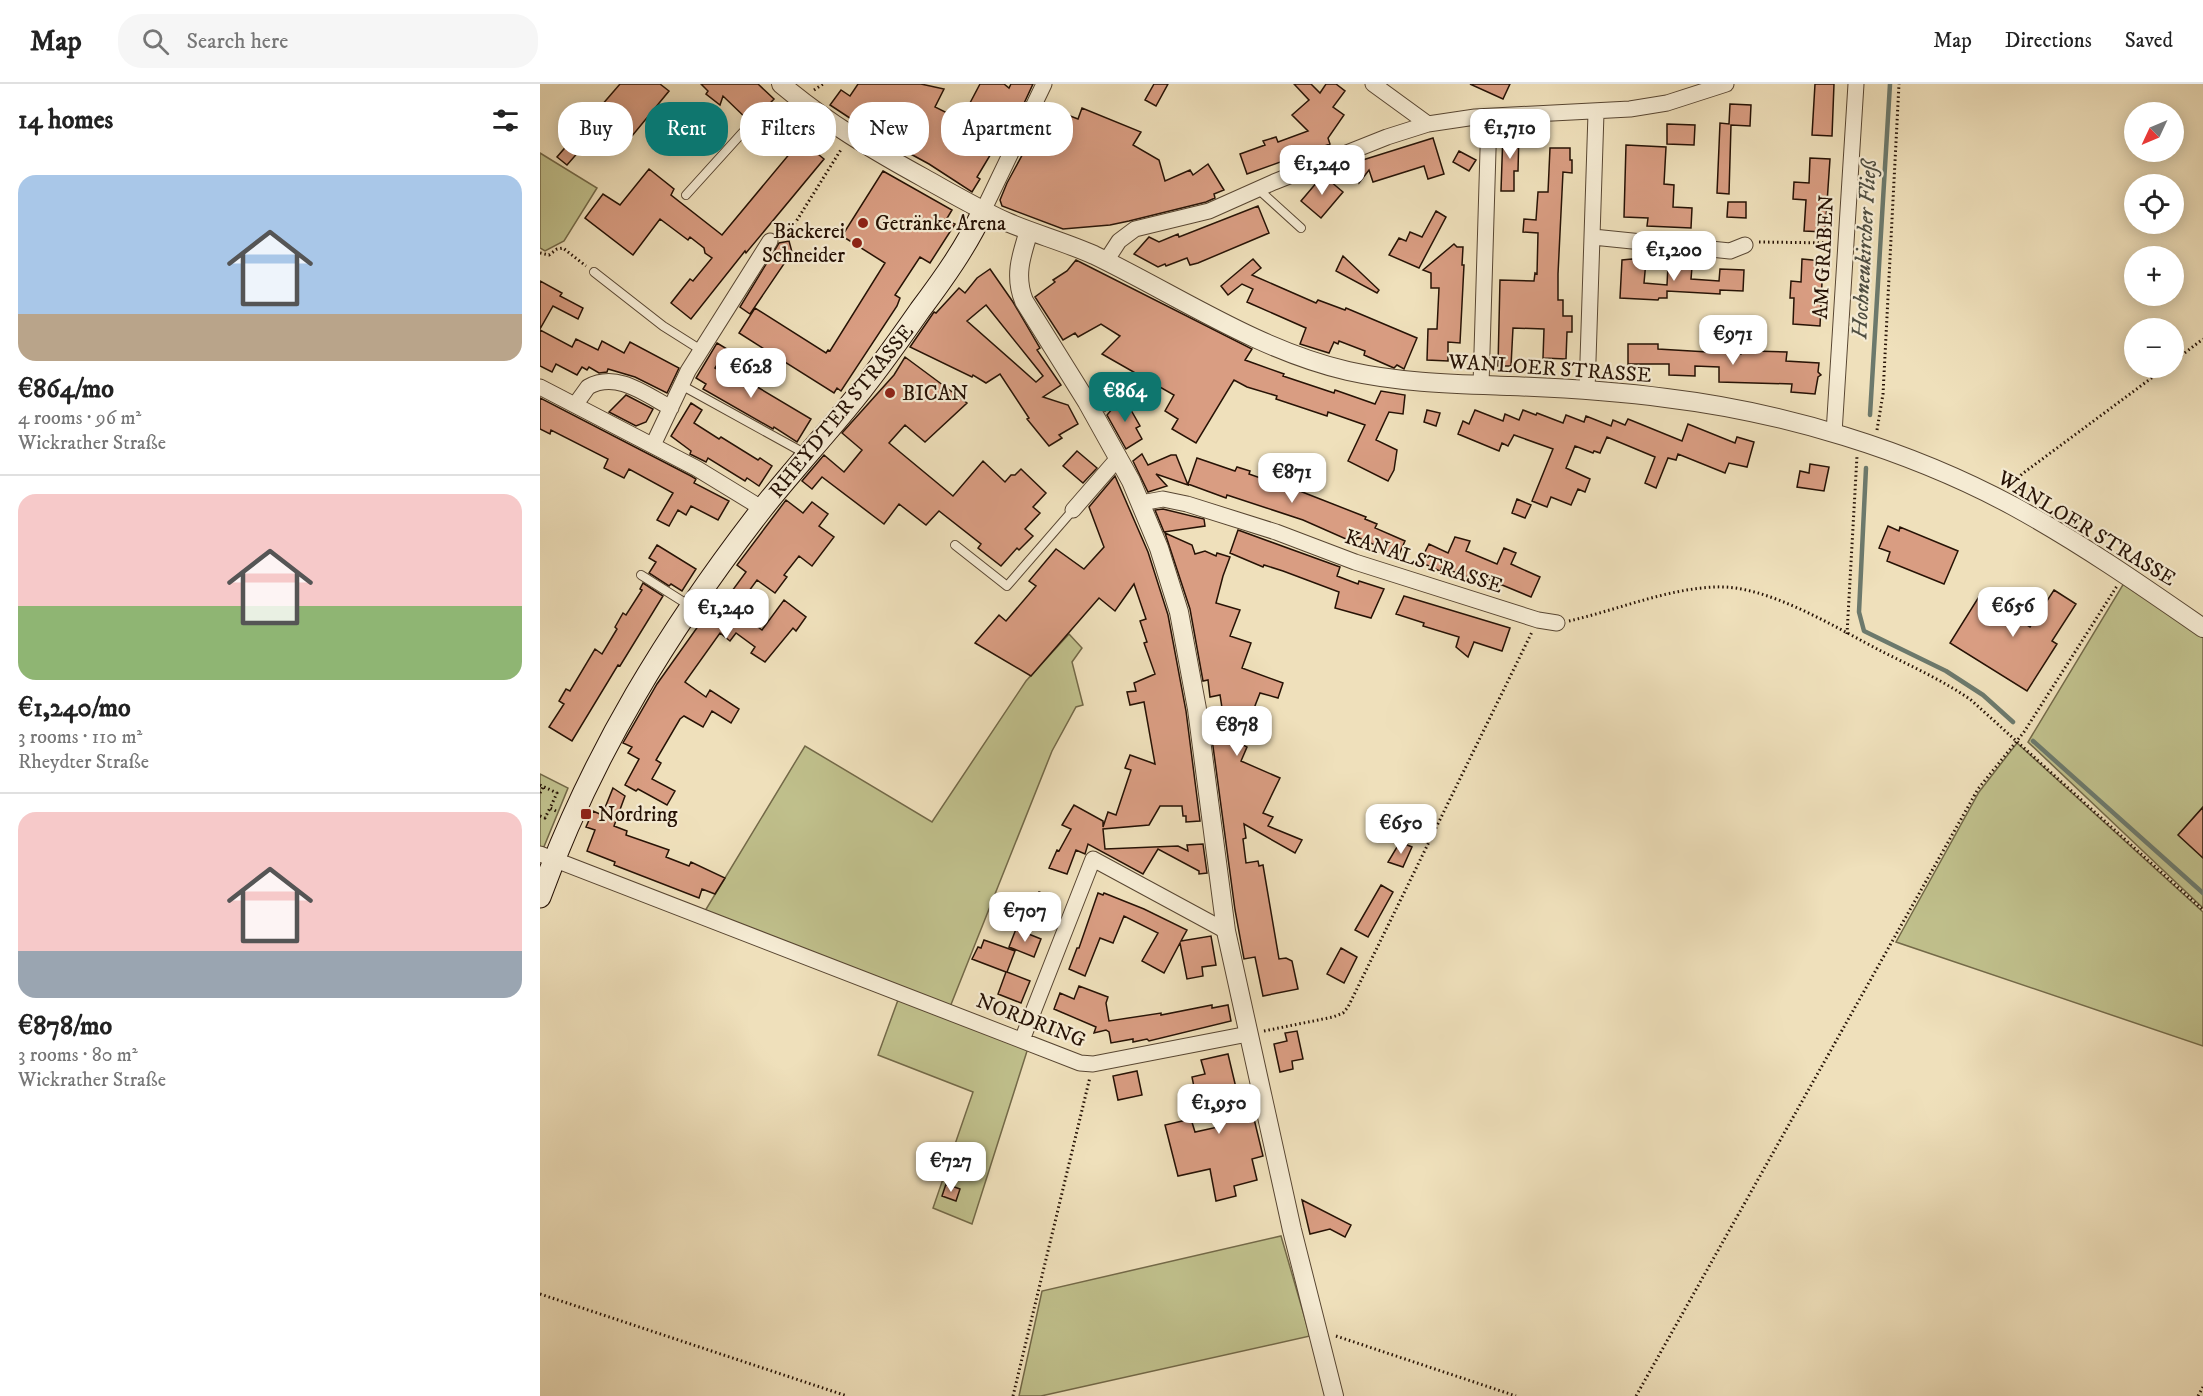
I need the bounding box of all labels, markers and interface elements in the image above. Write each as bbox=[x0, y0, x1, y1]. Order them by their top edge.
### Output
search box bbox=[118, 14, 538, 68]
text: Map bbox=[30, 24, 82, 59]
icon: search bbox=[139, 25, 172, 58]
text: Search here bbox=[187, 28, 288, 55]
text: Map bbox=[1933, 28, 1972, 54]
text: Directions bbox=[2005, 28, 2092, 54]
text: Saved bbox=[2125, 28, 2173, 54]
chip: Buy bbox=[558, 102, 633, 156]
chip: Rent bbox=[645, 102, 728, 156]
chip: Filters bbox=[740, 102, 836, 156]
chip: New bbox=[848, 102, 929, 156]
chip: Apartment bbox=[941, 102, 1073, 156]
north arrow bbox=[2124, 102, 2184, 162]
map controls bbox=[2124, 102, 2184, 378]
text: 14 homes bbox=[18, 104, 113, 137]
icon: filters bbox=[489, 104, 522, 137]
pin: €1,710 bbox=[1461, 109, 1559, 160]
text: €1,710 bbox=[1484, 116, 1536, 141]
pin: €1,240 bbox=[1273, 145, 1371, 196]
text: €1,240 bbox=[1294, 152, 1350, 177]
water label: Hochneukircher Fließ bbox=[1846, 157, 1883, 341]
button: locate bbox=[2124, 174, 2184, 234]
street label: AM GRABEN bbox=[1808, 194, 1840, 320]
place label: Getränke Arena bbox=[875, 211, 1006, 237]
icon: home bbox=[216, 214, 324, 322]
marker: Getränke Arena bbox=[856, 216, 870, 230]
place label: Bäckerei Schneider bbox=[762, 219, 845, 269]
pin: €1,200 bbox=[1625, 231, 1723, 282]
marker: Bäckerei Schneider bbox=[850, 236, 864, 250]
text: €1,200 bbox=[1646, 238, 1702, 263]
button: + bbox=[2124, 246, 2184, 306]
pin: €971 bbox=[1697, 315, 1769, 366]
button: − bbox=[2124, 318, 2184, 378]
street label: RHEYDTER STRASSE bbox=[764, 319, 920, 504]
text: €971 bbox=[1713, 322, 1753, 347]
pin: €628 bbox=[715, 348, 787, 399]
street label: WANLOER STRASSE bbox=[1447, 349, 1652, 389]
text: €628 bbox=[730, 355, 772, 380]
pin: €864 bbox=[1089, 372, 1161, 423]
text: €864/mo bbox=[18, 373, 114, 406]
text: €864 bbox=[1103, 379, 1147, 404]
place label: BICAN bbox=[902, 381, 968, 407]
marker: BICAN bbox=[883, 386, 897, 400]
text: 4 rooms · 96 m² bbox=[18, 406, 141, 431]
text: Wickrather Straße bbox=[18, 431, 166, 456]
pin: €871 bbox=[1256, 453, 1328, 504]
text: €871 bbox=[1272, 460, 1312, 485]
street label: WANLOER STRASSE bbox=[1992, 465, 2180, 592]
street label: KANALSTRASSE bbox=[1341, 524, 1506, 600]
icon: home bbox=[216, 533, 324, 641]
pin: €656 bbox=[1977, 587, 2049, 638]
pin: €1,240 bbox=[677, 589, 775, 640]
text: €656 bbox=[1992, 594, 2034, 619]
text: €1,240 bbox=[698, 596, 754, 621]
text: €1,240/mo bbox=[18, 692, 131, 725]
pin: €878 bbox=[1201, 706, 1273, 757]
text: €878 bbox=[1216, 713, 1258, 738]
text: 3 rooms · 110 m² bbox=[18, 725, 142, 750]
text: Rheydter Straße bbox=[18, 750, 149, 775]
place label: Nordring bbox=[598, 802, 678, 828]
pin: €650 bbox=[1365, 804, 1437, 855]
marker: Nordring bbox=[579, 807, 593, 821]
text: €650 bbox=[1380, 811, 1422, 836]
icon: home bbox=[216, 851, 324, 959]
pin: €707 bbox=[989, 892, 1061, 943]
text: €707 bbox=[1003, 899, 1047, 924]
street label: NORDRING bbox=[972, 988, 1089, 1054]
text: €878/mo bbox=[18, 1010, 112, 1043]
text: 3 rooms · 80 m² bbox=[18, 1043, 138, 1068]
text: Wickrather Straße bbox=[18, 1068, 166, 1093]
pin: €1,950 bbox=[1170, 1084, 1268, 1135]
text: €1,950 bbox=[1191, 1091, 1247, 1116]
pin: €727 bbox=[915, 1142, 987, 1193]
text: €727 bbox=[930, 1149, 972, 1174]

